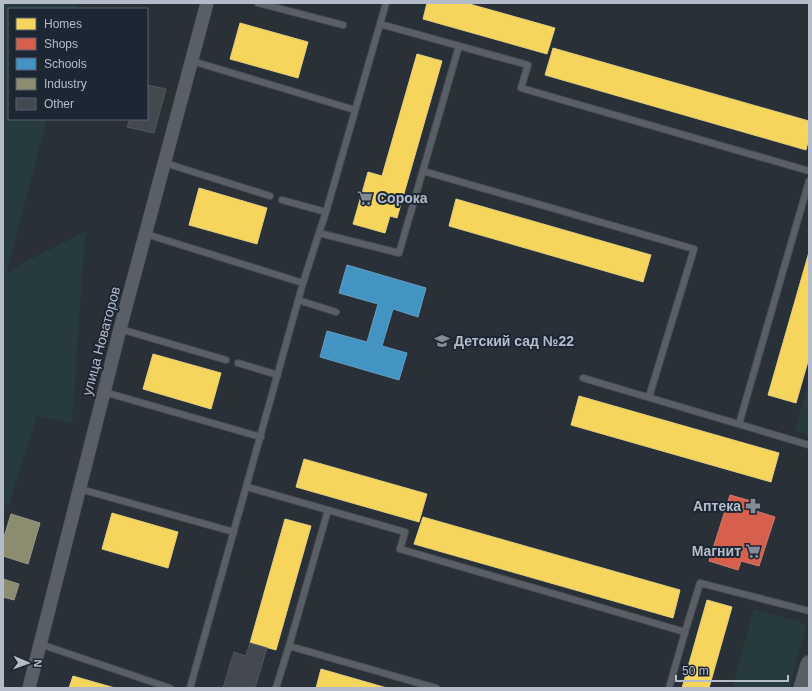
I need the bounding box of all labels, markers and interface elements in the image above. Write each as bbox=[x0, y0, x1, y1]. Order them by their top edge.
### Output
legend bbox=[8, 8, 148, 120]
text: Homes bbox=[44, 17, 82, 31]
text: Shops bbox=[44, 37, 78, 51]
text: Schools bbox=[44, 57, 87, 71]
text: Industry bbox=[44, 77, 87, 91]
text: Other bbox=[44, 97, 74, 111]
supermarket icon: Сорока bbox=[356, 189, 374, 207]
place label: Сорока bbox=[377, 190, 428, 206]
street label: улица Новаторов bbox=[79, 285, 123, 397]
school or university icon: Детский сад №22 bbox=[433, 332, 451, 350]
place label: Детский сад №22 bbox=[454, 333, 574, 349]
pharmacy icon: Аптека bbox=[744, 497, 762, 515]
place label: Аптека bbox=[693, 498, 741, 514]
supermarket icon: Магнит bbox=[744, 542, 762, 560]
place label: Магнит bbox=[692, 543, 741, 559]
north arrow bbox=[8, 643, 48, 683]
scale bar bbox=[676, 657, 788, 683]
text: N bbox=[32, 659, 44, 668]
text: 50 m bbox=[682, 664, 709, 678]

